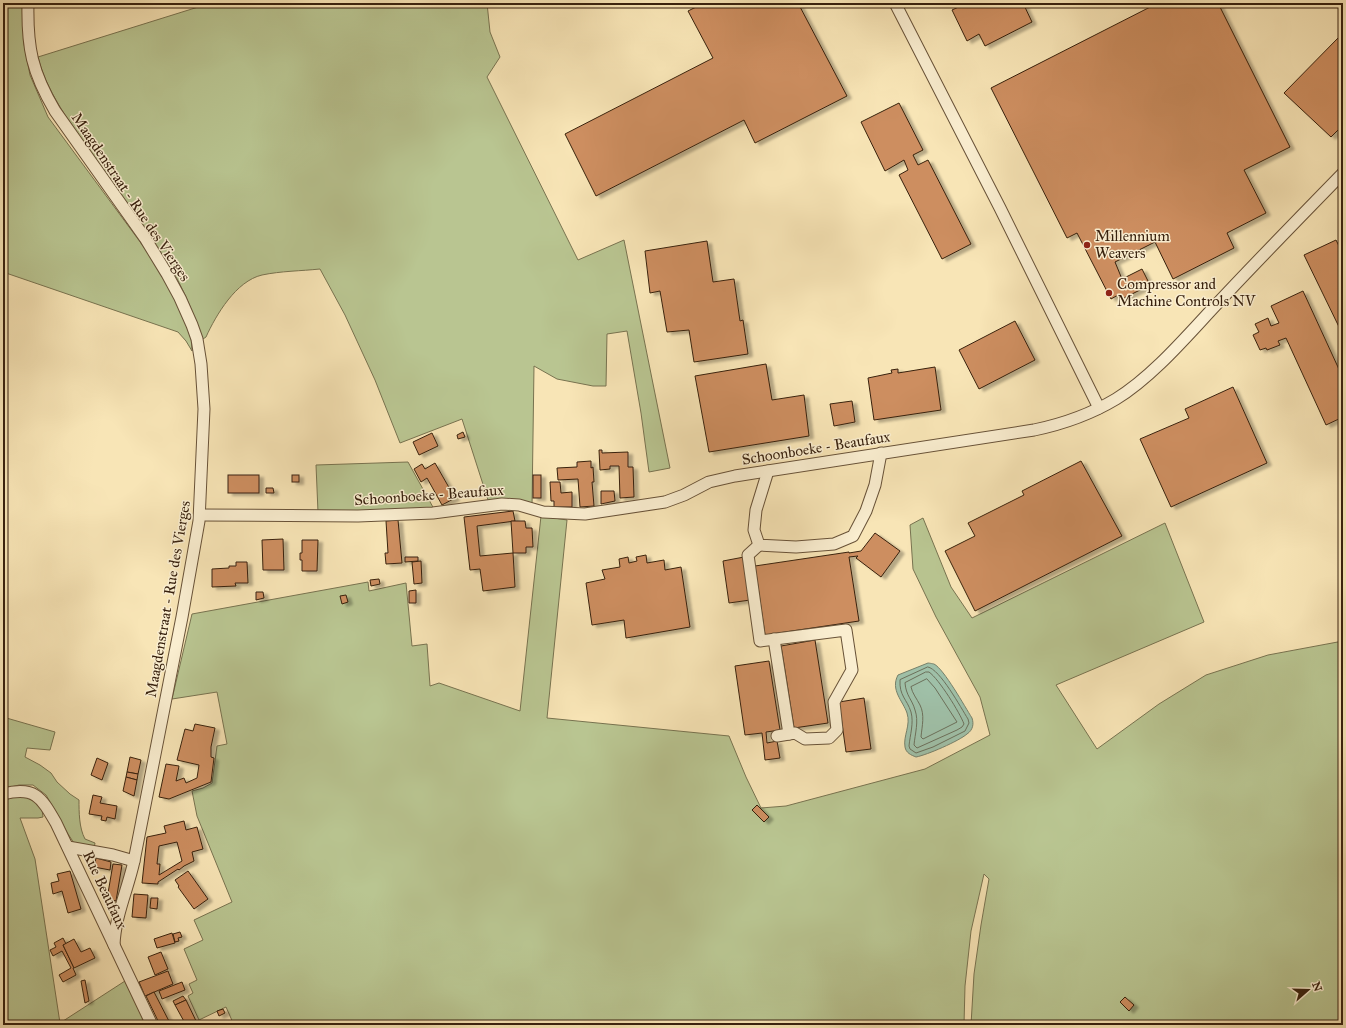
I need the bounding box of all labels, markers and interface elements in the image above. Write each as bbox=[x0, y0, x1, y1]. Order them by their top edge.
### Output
street label: Maagdenstraat - Rue des Vierges bbox=[68, 109, 194, 285]
place label: Millennium Weavers bbox=[1095, 227, 1170, 262]
marker: Millennium Weavers bbox=[1082, 240, 1092, 250]
place label: Compressor and Machine Controls NV bbox=[1117, 275, 1256, 310]
marker: Compressor and Machine Controls NV bbox=[1104, 288, 1114, 298]
street label: Schoonboeke - Beaufaux bbox=[740, 427, 892, 469]
street label: Schoonboeke - Beaufaux bbox=[354, 481, 505, 509]
street label: Maagdenstraat - Rue des Vierges bbox=[142, 499, 194, 699]
street label: Rue Beaufaux bbox=[79, 848, 131, 932]
north arrow bbox=[1288, 970, 1328, 1010]
text: N bbox=[1309, 980, 1325, 994]

